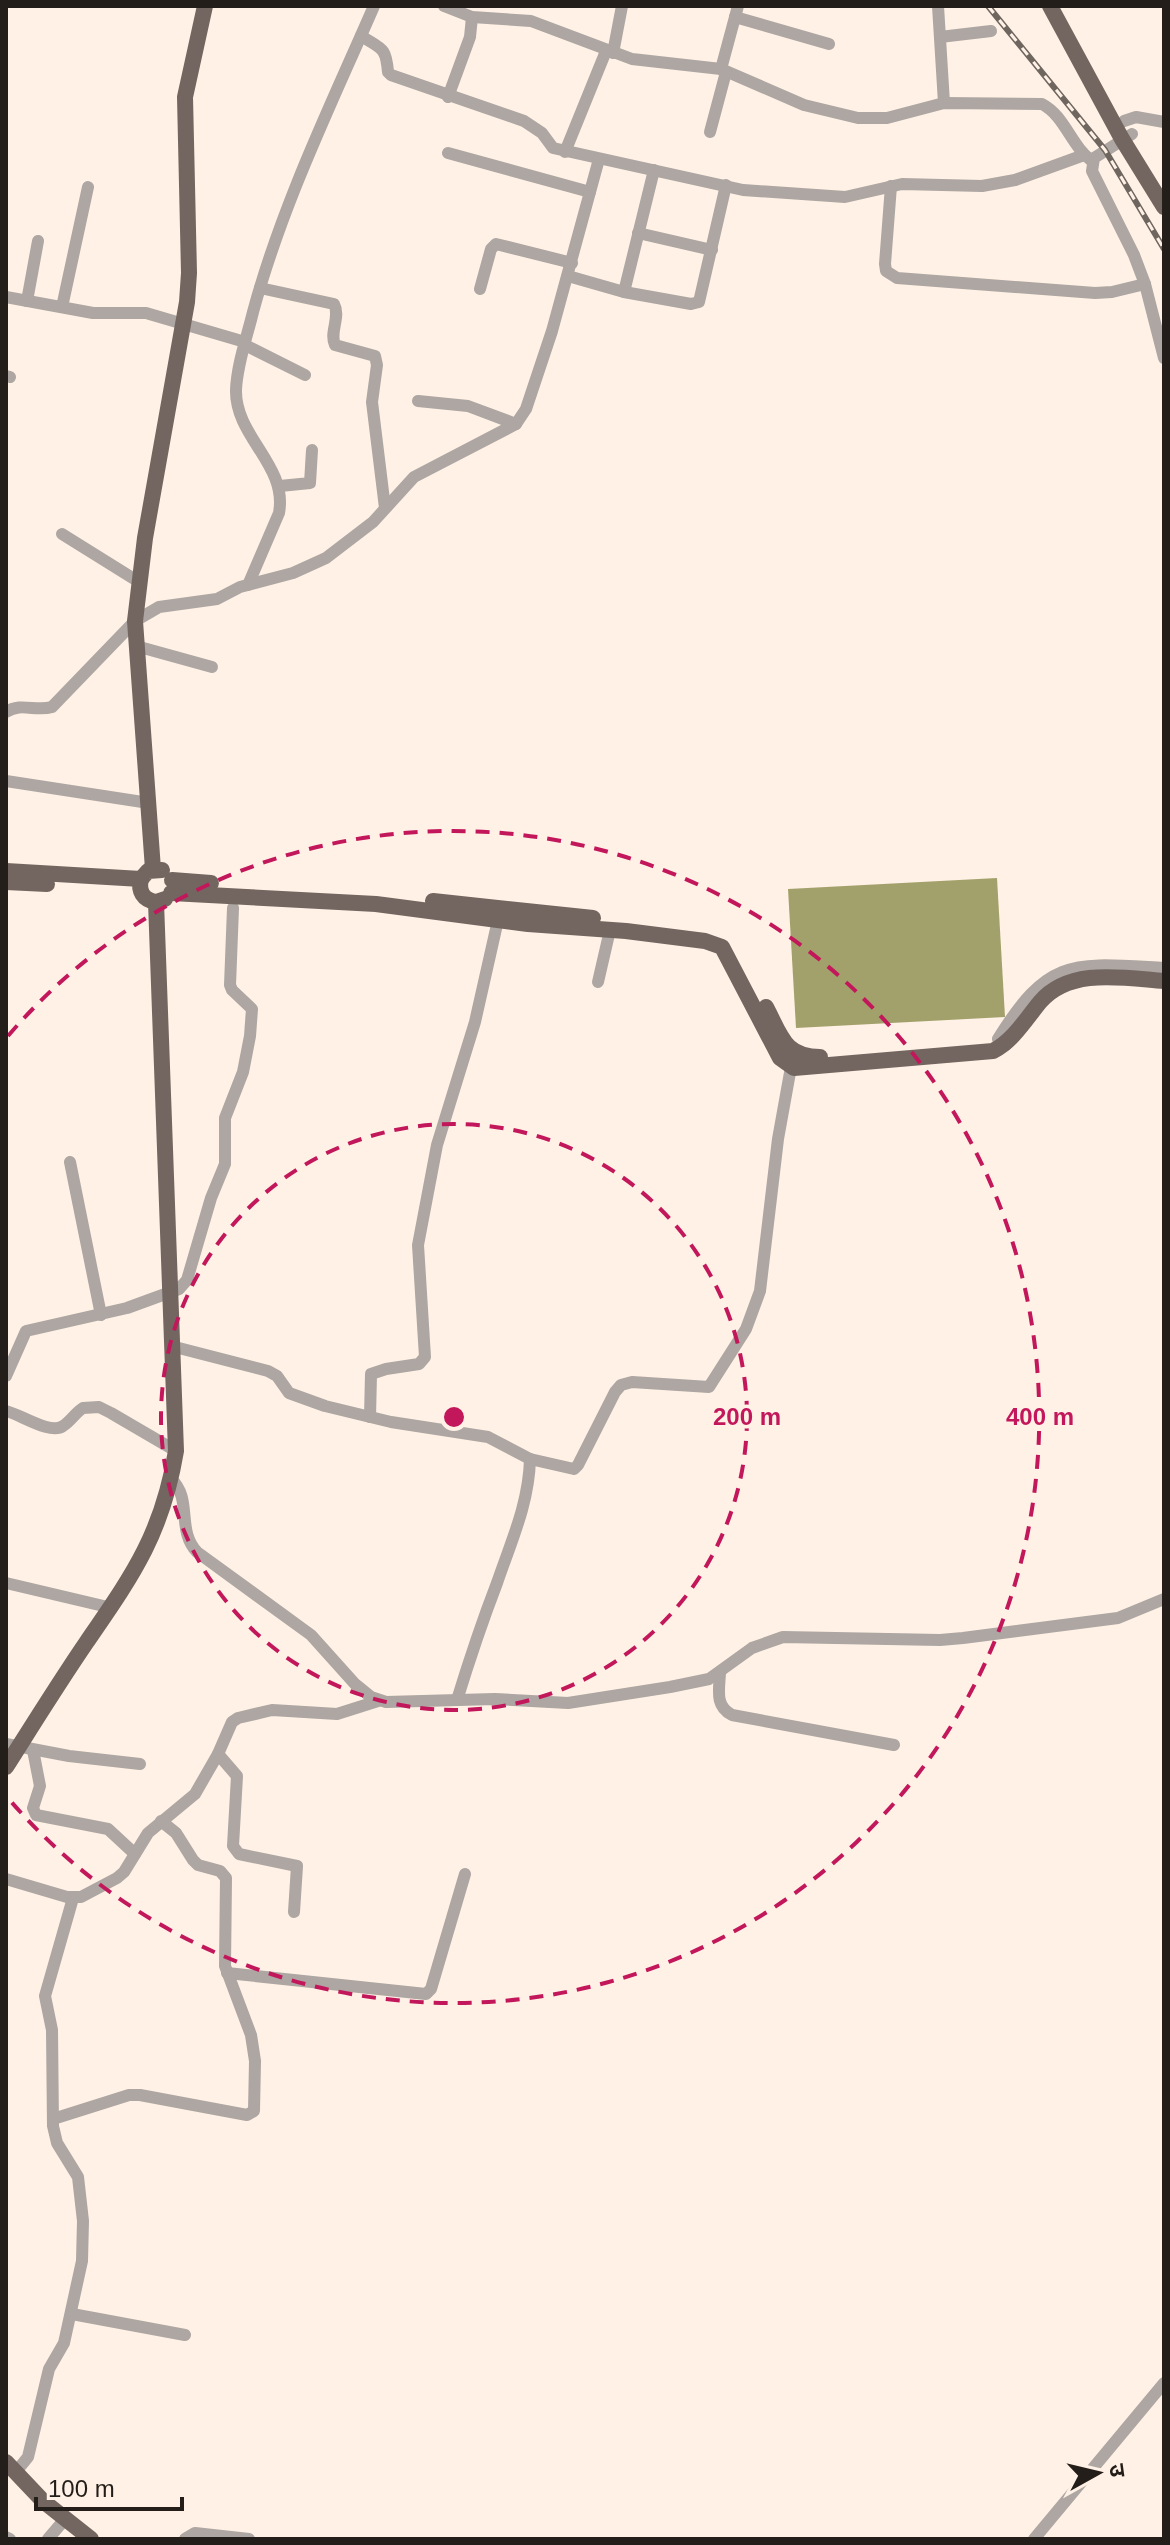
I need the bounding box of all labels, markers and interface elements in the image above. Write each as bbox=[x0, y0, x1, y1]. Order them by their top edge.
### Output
centre of rings bbox=[440, 1403, 468, 1431]
text: 200 m bbox=[713, 1403, 781, 1430]
text: 400 m bbox=[1006, 1403, 1074, 1430]
north arrow bbox=[1058, 2433, 1138, 2513]
scale bar bbox=[36, 2461, 182, 2511]
text: उ bbox=[1104, 2462, 1131, 2480]
text: 100 m bbox=[48, 2475, 115, 2502]

